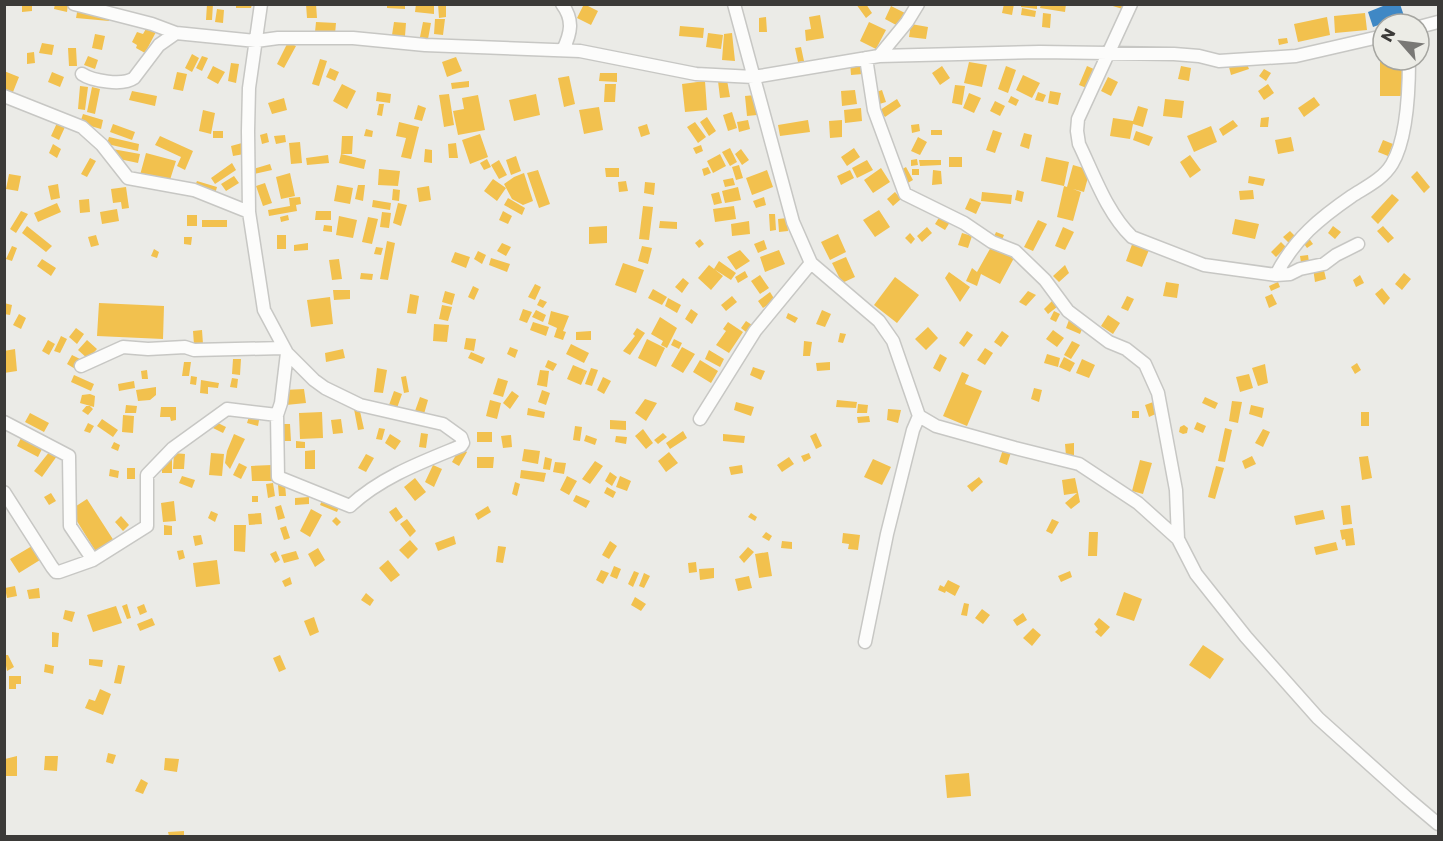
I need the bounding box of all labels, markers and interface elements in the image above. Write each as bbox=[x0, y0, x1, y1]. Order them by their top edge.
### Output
north arrow bbox=[1371, 12, 1431, 72]
text: N bbox=[1375, 24, 1401, 46]

